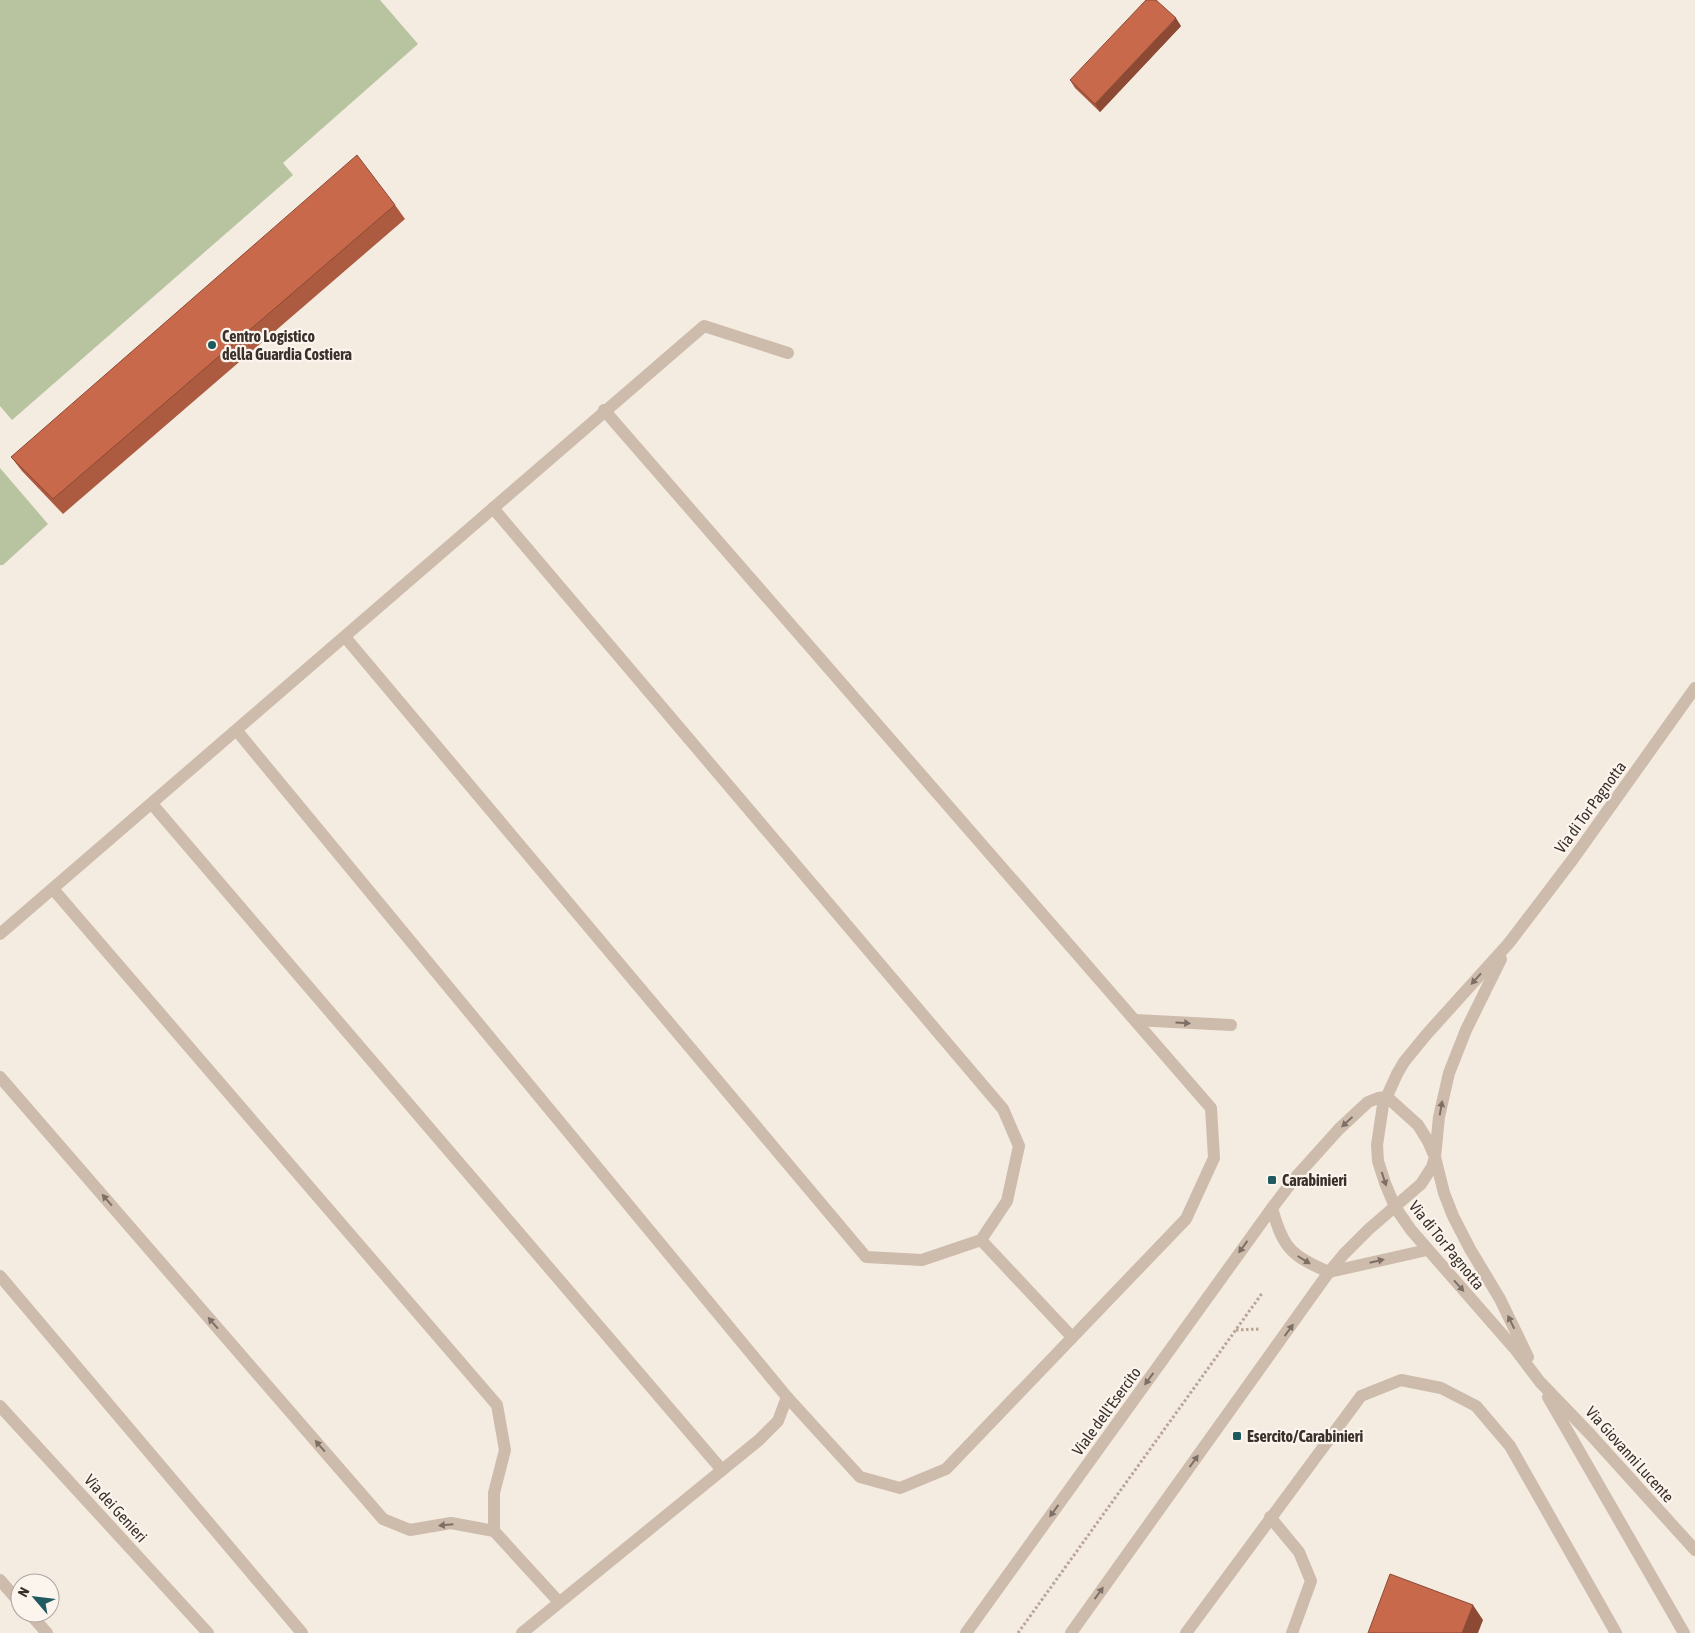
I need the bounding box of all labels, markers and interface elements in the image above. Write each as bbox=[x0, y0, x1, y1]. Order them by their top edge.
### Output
place label: Centro Logistico della Guardia Costiera bbox=[222, 327, 352, 363]
marker: Centro Logistico della Guardia Costiera bbox=[206, 339, 218, 351]
street label: Via di Tor Pagnotta bbox=[1551, 758, 1630, 857]
one-way arrow bbox=[1470, 973, 1482, 985]
one-way arrow bbox=[1175, 1019, 1191, 1027]
one-way arrow bbox=[1438, 1100, 1446, 1116]
one-way arrow bbox=[1341, 1116, 1353, 1128]
place label: Carabinieri bbox=[1282, 1171, 1347, 1189]
one-way arrow bbox=[1380, 1172, 1388, 1187]
marker: Carabinieri bbox=[1266, 1174, 1278, 1186]
one-way arrow bbox=[101, 1194, 112, 1207]
street label: Via di Tor Pagnotta bbox=[1405, 1197, 1488, 1294]
one-way arrow bbox=[1238, 1240, 1248, 1254]
one-way arrow bbox=[1297, 1255, 1310, 1265]
one-way arrow bbox=[1369, 1257, 1384, 1265]
one-way arrow bbox=[1453, 1280, 1464, 1292]
one-way arrow bbox=[1507, 1315, 1515, 1329]
one-way arrow bbox=[208, 1317, 219, 1329]
one-way arrow bbox=[1284, 1323, 1294, 1337]
street label: Viale dell'Esercito bbox=[1068, 1363, 1144, 1459]
one-way arrow bbox=[1143, 1372, 1154, 1385]
street label: Via Giovanni Lucente bbox=[1582, 1402, 1678, 1506]
place label: Esercito/Carabinieri bbox=[1247, 1427, 1364, 1445]
marker: Esercito/Carabinieri bbox=[1231, 1430, 1243, 1442]
one-way arrow bbox=[314, 1439, 325, 1452]
one-way arrow bbox=[1189, 1454, 1199, 1468]
street label: Via dei Genieri bbox=[81, 1470, 151, 1546]
one-way arrow bbox=[1049, 1504, 1059, 1518]
one-way arrow bbox=[438, 1521, 454, 1529]
north arrow bbox=[10, 1573, 60, 1623]
text: N bbox=[15, 1584, 33, 1599]
one-way arrow bbox=[1094, 1587, 1104, 1600]

